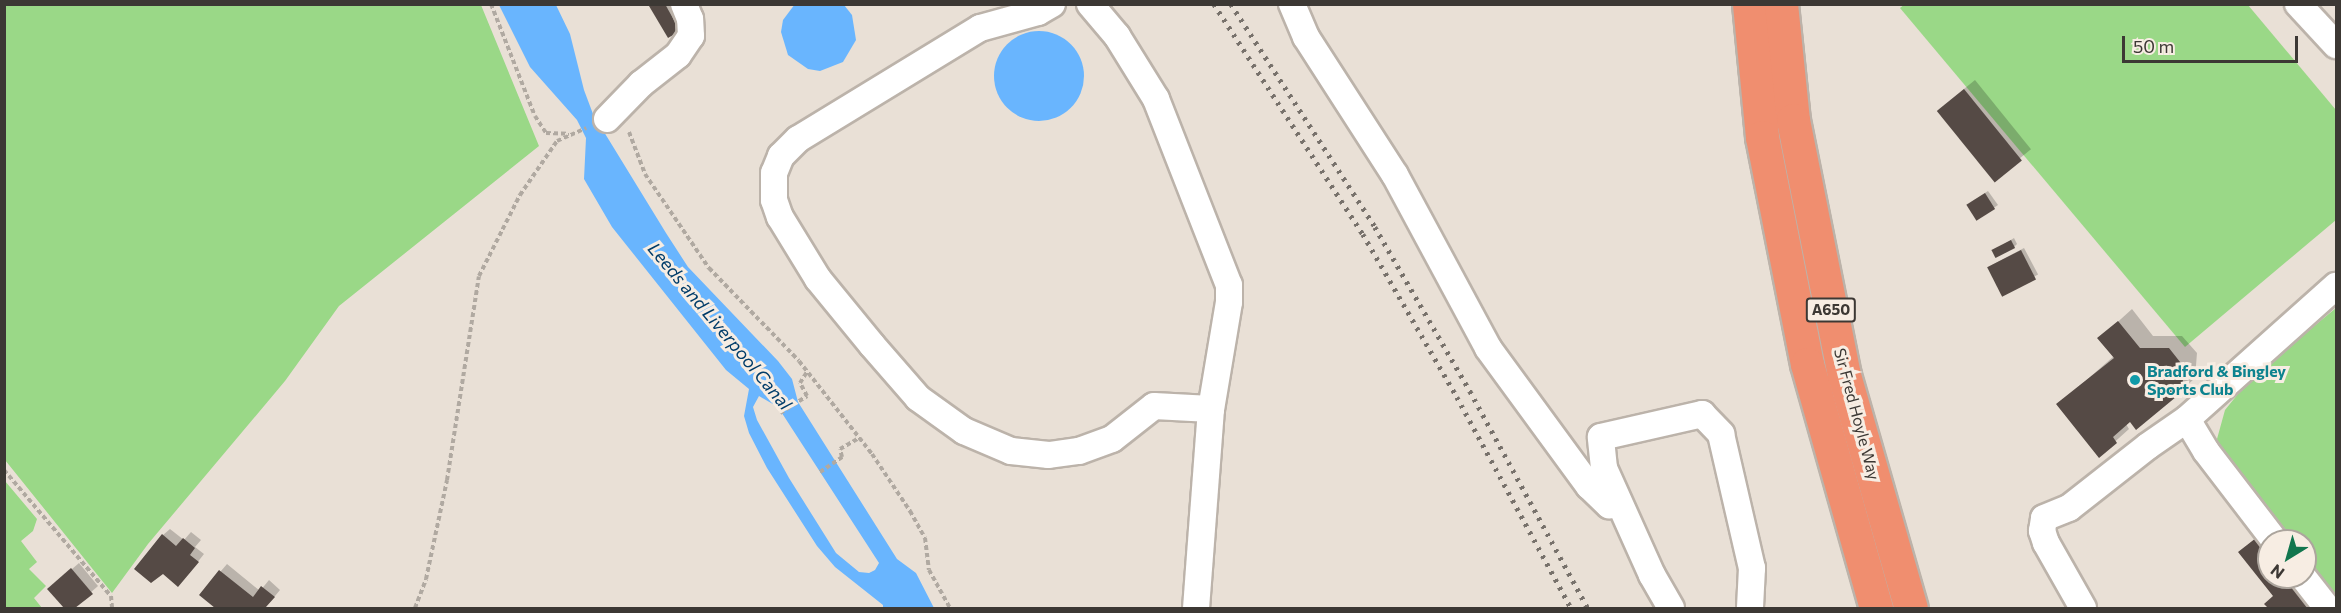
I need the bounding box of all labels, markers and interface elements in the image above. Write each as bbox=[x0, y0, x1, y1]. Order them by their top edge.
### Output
scale bar bbox=[2125, 24, 2300, 62]
text: 50 m bbox=[2133, 35, 2174, 57]
water label: Leeds and Liverpool Canal bbox=[644, 238, 796, 414]
road number: A650 bbox=[1806, 298, 1856, 322]
street label: Sir Fred Hoyle Way bbox=[1830, 346, 1884, 482]
place label: Bradford & Bingley Sports Club bbox=[2147, 361, 2286, 399]
marker: Bradford & Bingley Sports Club bbox=[2128, 373, 2142, 387]
north arrow bbox=[2257, 529, 2317, 589]
text: N bbox=[2267, 561, 2288, 583]

